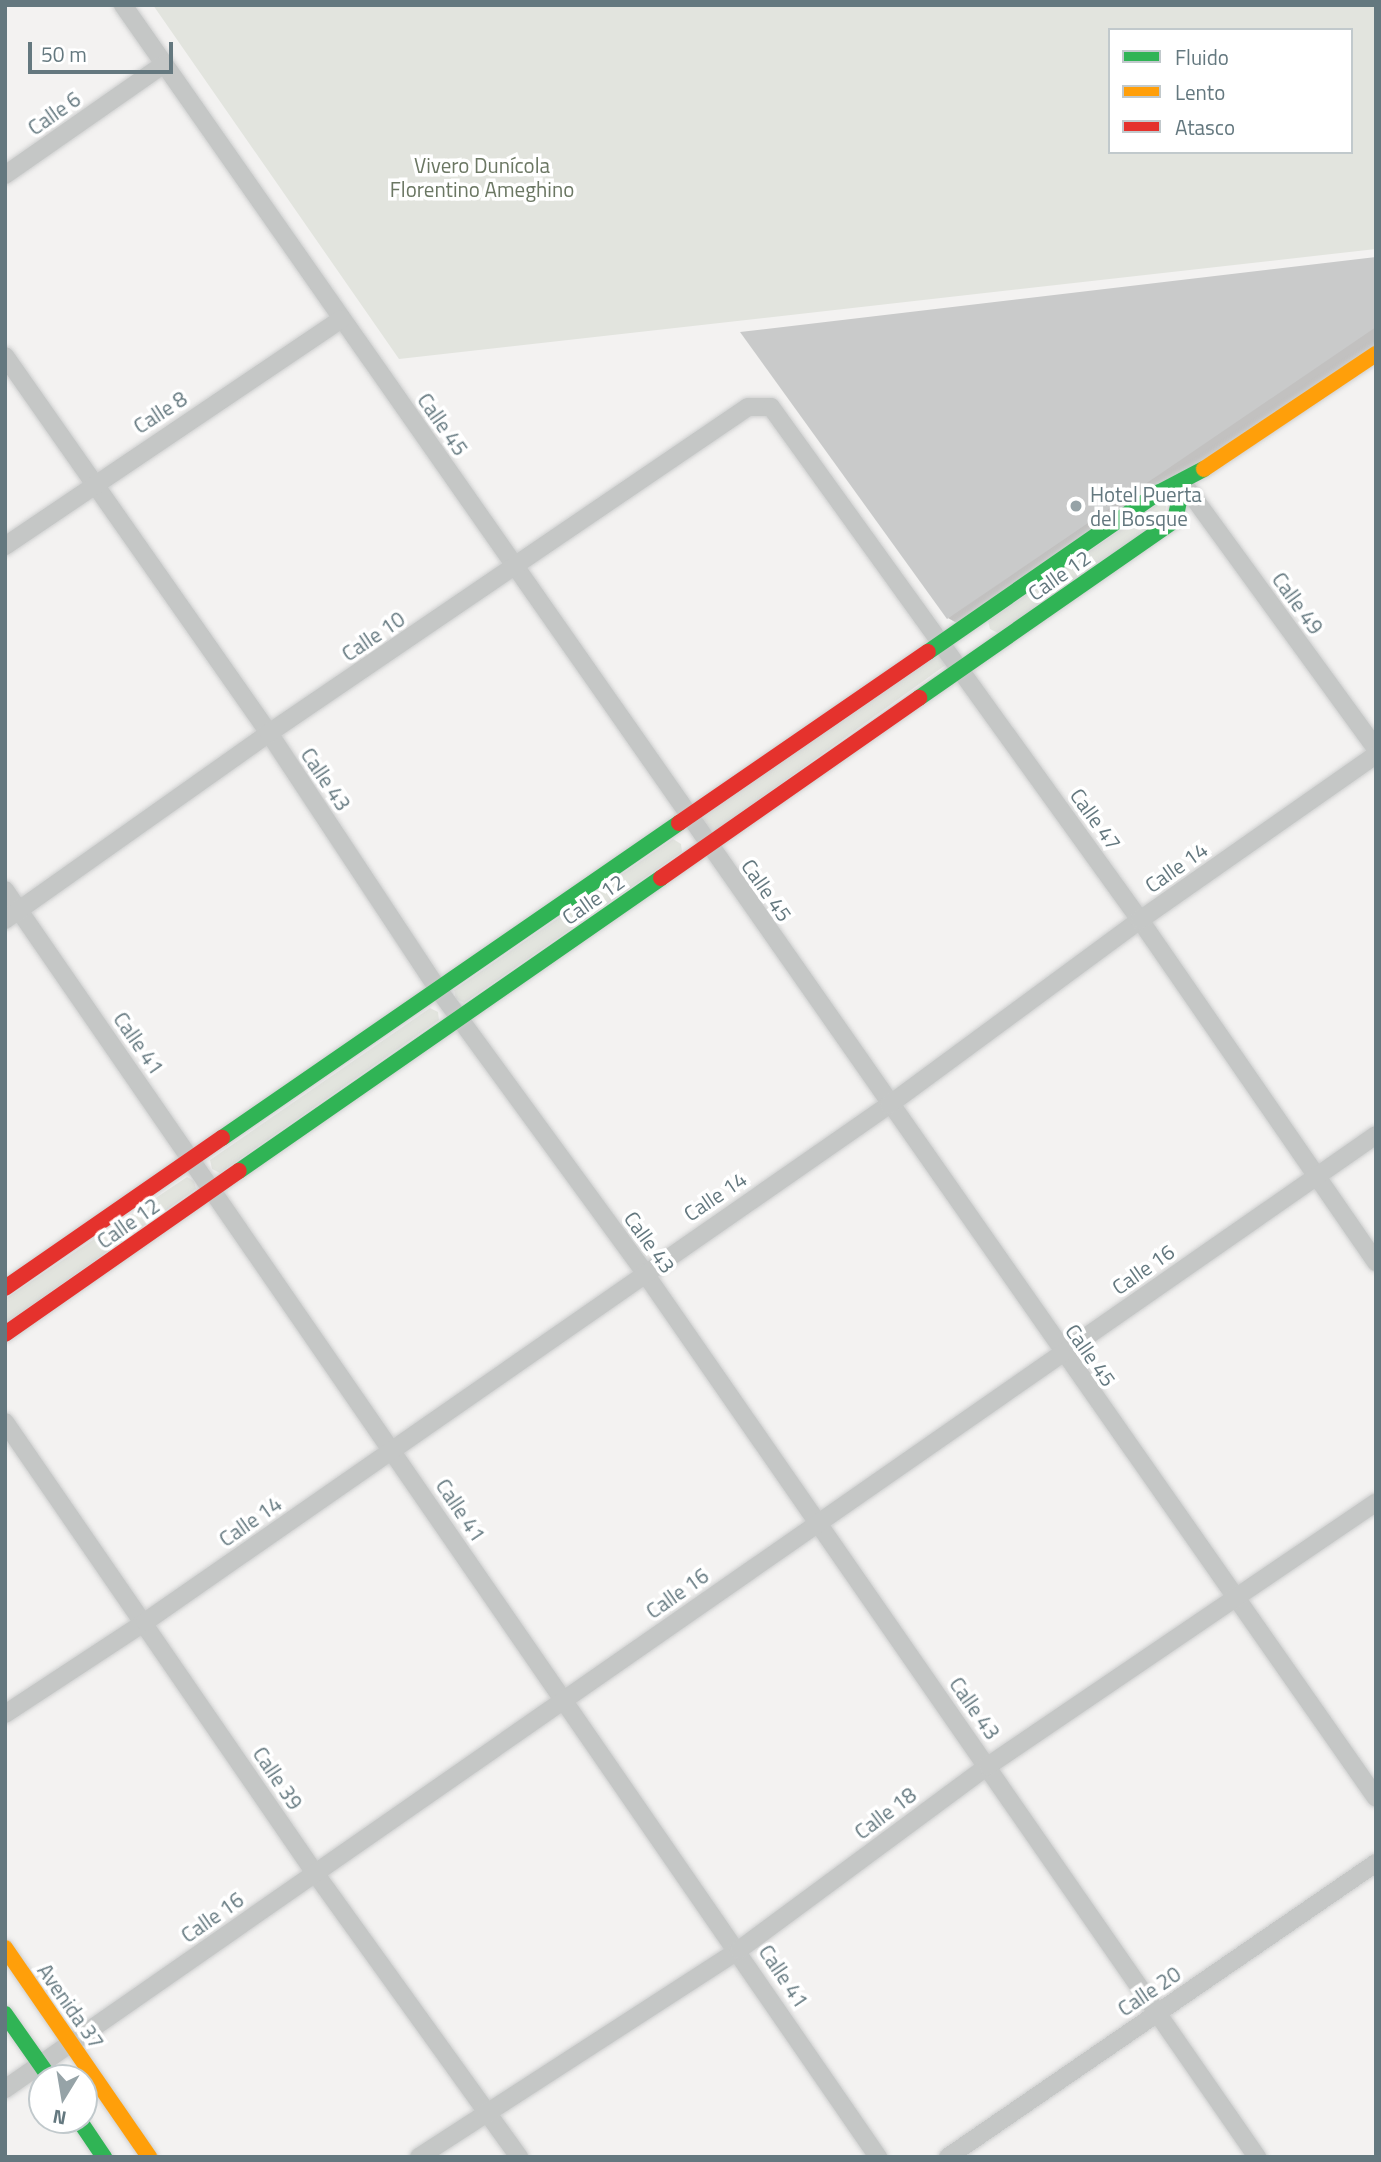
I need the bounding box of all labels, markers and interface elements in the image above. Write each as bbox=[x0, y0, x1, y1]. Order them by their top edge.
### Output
scale bar bbox=[32, 28, 177, 72]
legend bbox=[1108, 28, 1353, 154]
text: 50 m bbox=[41, 38, 87, 70]
text: Fluido bbox=[1175, 41, 1229, 73]
text: Lento bbox=[1175, 76, 1225, 108]
street label: Calle 6 bbox=[23, 86, 85, 140]
text: Atasco bbox=[1175, 111, 1235, 143]
park label: Vivero Dunícola Florentino Ameghino bbox=[390, 152, 574, 202]
street label: Calle 8 bbox=[129, 385, 191, 439]
street label: Calle 45 bbox=[412, 388, 474, 460]
place label: Hotel Puerta del Bosque bbox=[1090, 481, 1202, 531]
marker: Hotel Puerta del Bosque bbox=[1068, 498, 1084, 514]
street label: Calle 12 bbox=[1023, 544, 1095, 606]
street label: Calle 49 bbox=[1267, 567, 1329, 639]
street label: Calle 10 bbox=[337, 606, 409, 666]
street label: Calle 43 bbox=[296, 743, 356, 815]
street label: Calle 47 bbox=[1065, 783, 1127, 855]
street label: Calle 14 bbox=[1140, 836, 1212, 898]
street label: Calle 45 bbox=[736, 854, 798, 926]
street label: Calle 12 bbox=[557, 868, 629, 930]
street label: Calle 41 bbox=[108, 1007, 170, 1079]
street label: Calle 14 bbox=[679, 1166, 751, 1226]
street label: Calle 12 bbox=[92, 1192, 164, 1254]
street label: Calle 43 bbox=[619, 1206, 681, 1278]
street label: Calle 16 bbox=[1107, 1238, 1179, 1300]
street label: Calle 45 bbox=[1060, 1319, 1122, 1391]
street label: Calle 41 bbox=[431, 1474, 491, 1546]
street label: Calle 14 bbox=[214, 1490, 286, 1552]
street label: Calle 16 bbox=[641, 1562, 713, 1624]
street label: Calle 43 bbox=[944, 1672, 1006, 1744]
street label: Calle 39 bbox=[248, 1742, 308, 1814]
street label: Calle 18 bbox=[849, 1782, 921, 1844]
street label: Calle 16 bbox=[176, 1886, 248, 1948]
street label: Calle 41 bbox=[754, 1940, 814, 2012]
street label: Avenida 37 bbox=[32, 1959, 110, 2053]
street label: Calle 20 bbox=[1113, 1961, 1185, 2021]
north arrow bbox=[28, 2064, 98, 2134]
text: N bbox=[50, 2103, 69, 2134]

